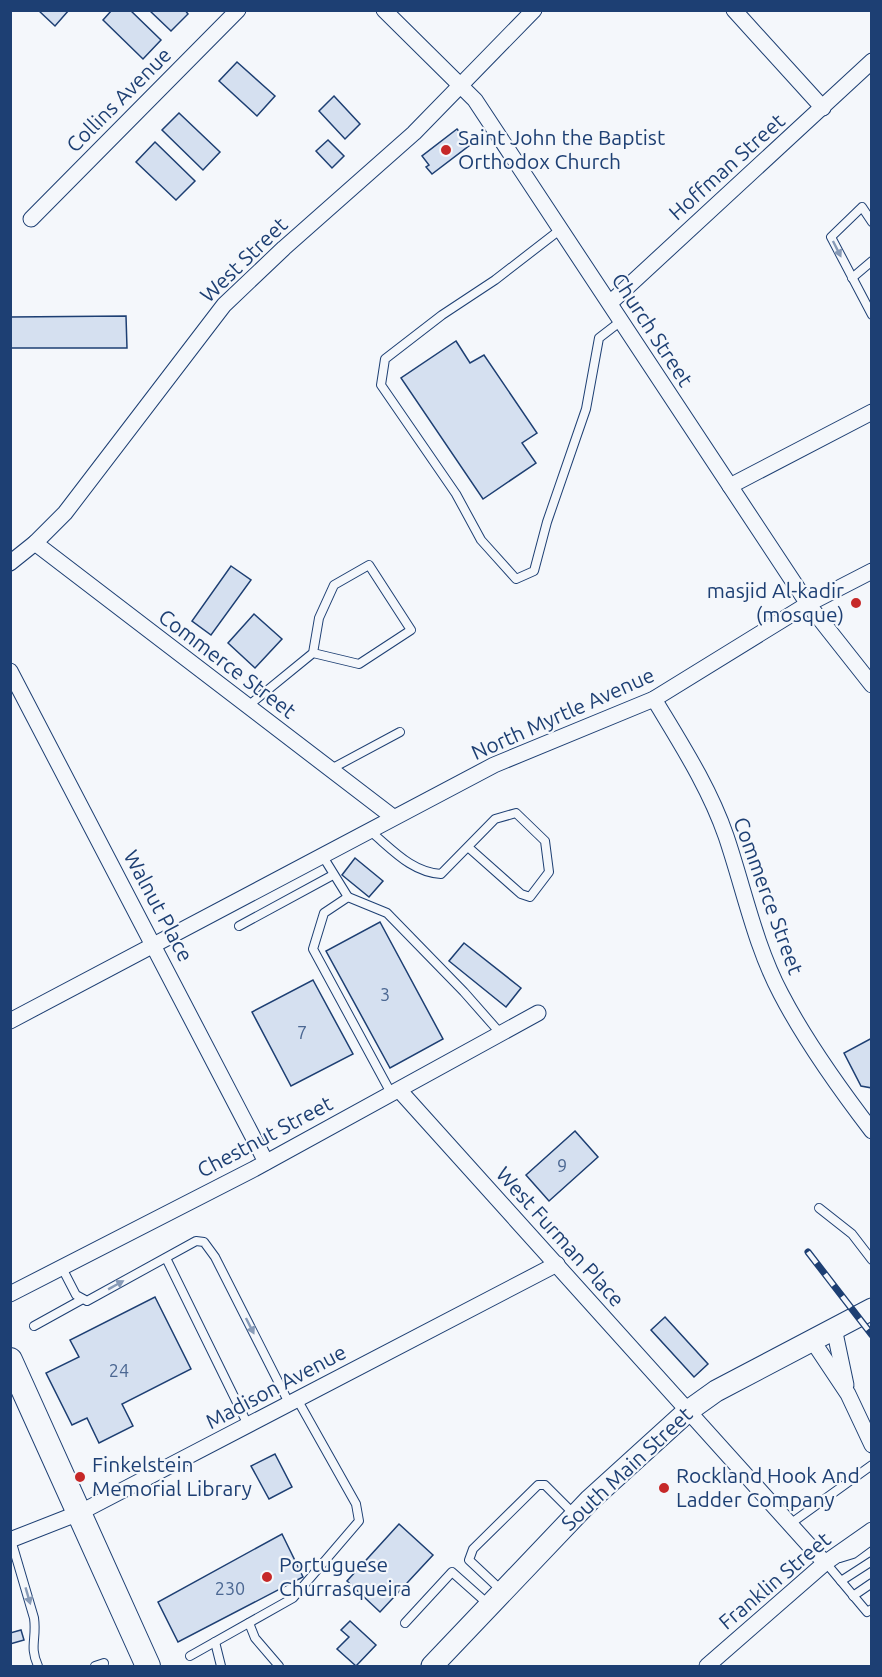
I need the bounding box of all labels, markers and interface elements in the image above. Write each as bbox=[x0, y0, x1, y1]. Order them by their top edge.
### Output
street label: Collins Avenue bbox=[61, 42, 176, 157]
street label: Hoffman Street bbox=[664, 108, 789, 224]
place label: Saint John the Baptist Orthodox Church bbox=[458, 125, 665, 173]
marker: Saint John the Baptist Orthodox Church bbox=[439, 143, 453, 157]
street label: West Street bbox=[195, 212, 292, 307]
one-way arrow bbox=[832, 240, 842, 258]
street label: Church Street bbox=[607, 268, 698, 391]
place label: masjid Al-kadir (mosque) bbox=[707, 578, 844, 626]
marker: masjid Al-kadir (mosque) bbox=[849, 596, 863, 610]
street label: Commerce Street bbox=[154, 604, 301, 723]
street label: North Myrtle Avenue bbox=[467, 662, 658, 764]
street label: Commerce Street bbox=[729, 814, 809, 978]
street label: Walnut Place bbox=[120, 846, 198, 965]
house number: 3 bbox=[380, 984, 390, 1004]
house number: 7 bbox=[297, 1022, 307, 1042]
street label: Chestnut Street bbox=[193, 1090, 336, 1182]
house number: 9 bbox=[557, 1155, 567, 1175]
street label: West Furman Place bbox=[492, 1162, 630, 1311]
one-way arrow bbox=[108, 1280, 125, 1290]
one-way arrow bbox=[245, 1318, 255, 1335]
street label: Madison Avenue bbox=[201, 1339, 350, 1433]
house number: 24 bbox=[109, 1360, 129, 1380]
street label: South Main Street bbox=[556, 1402, 697, 1535]
place label: Finkelstein Memorial Library bbox=[92, 1452, 252, 1500]
place label: Rockland Hook And Ladder Company bbox=[676, 1463, 860, 1511]
marker: Finkelstein Memorial Library bbox=[73, 1470, 87, 1484]
marker: Rockland Hook And Ladder Company bbox=[657, 1481, 671, 1495]
street label: Franklin Street bbox=[714, 1527, 835, 1634]
place label: Portuguese Churrasqueira bbox=[279, 1552, 411, 1600]
marker: Portuguese Churrasqueira bbox=[260, 1570, 274, 1584]
house number: 230 bbox=[215, 1578, 245, 1598]
one-way arrow bbox=[24, 1587, 33, 1605]

